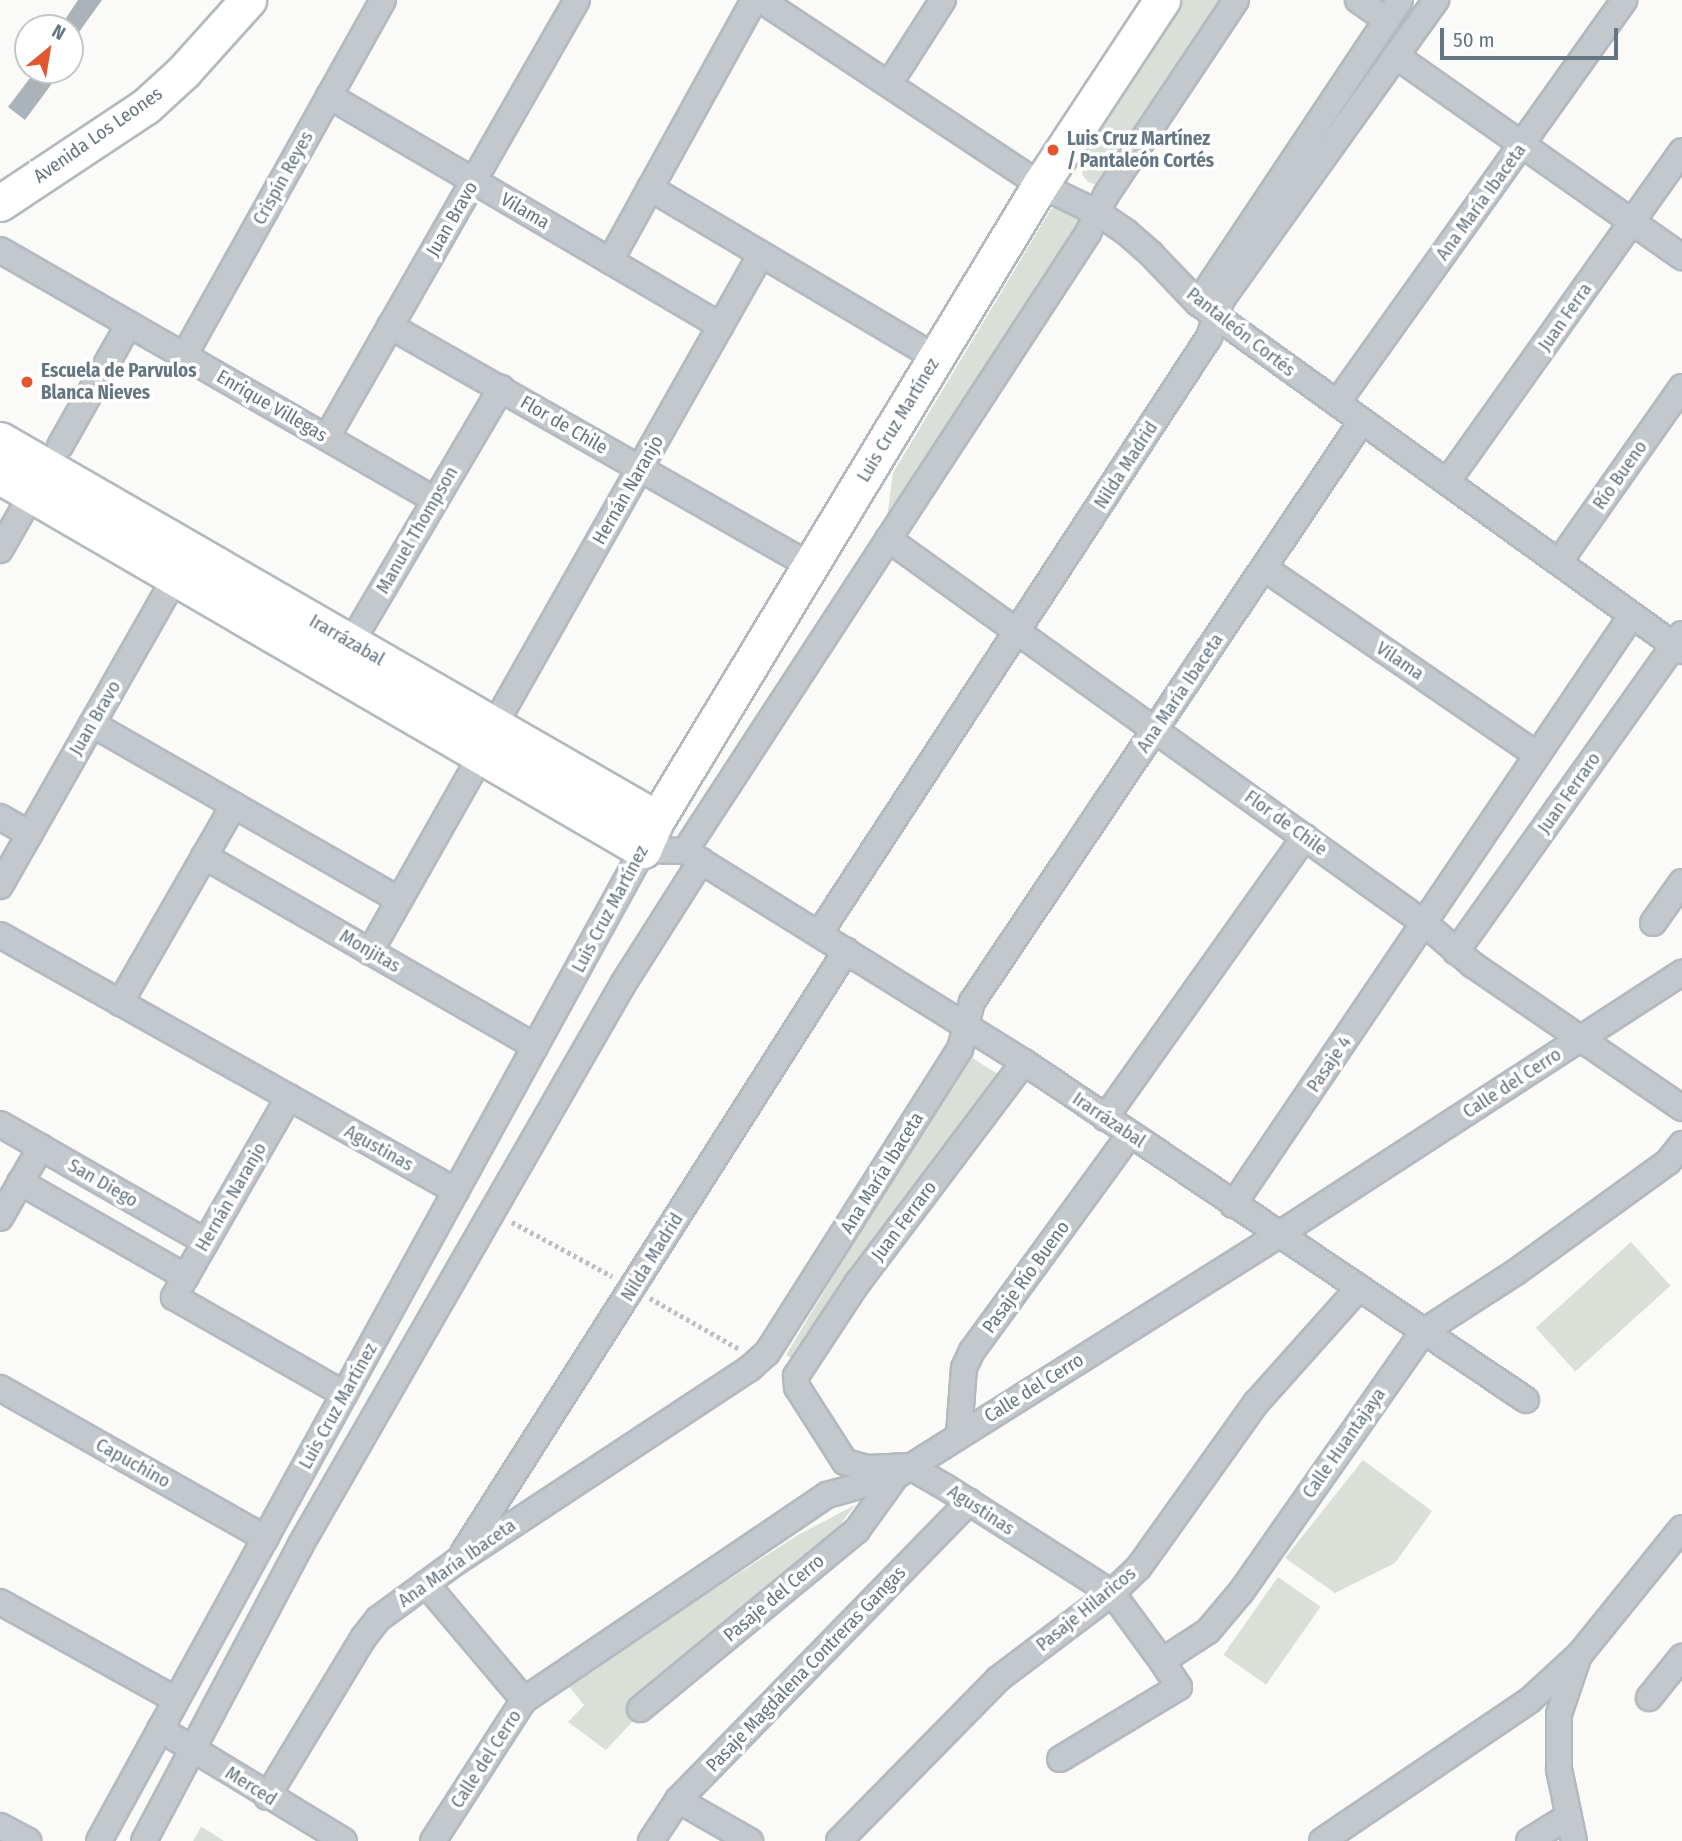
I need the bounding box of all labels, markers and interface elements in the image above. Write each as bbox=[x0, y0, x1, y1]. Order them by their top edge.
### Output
north arrow bbox=[14, 14, 84, 84]
scale bar bbox=[1444, 14, 1622, 58]
text: N bbox=[48, 19, 69, 45]
text: 50 m bbox=[1453, 27, 1495, 53]
street label: Avenida Los Leones bbox=[29, 82, 167, 188]
street label: Crispín Reyes bbox=[248, 127, 318, 229]
place label: Luis Cruz Martínez / Pantaleón Cortés bbox=[1067, 128, 1214, 172]
street label: Ana María Ibaceta bbox=[1431, 139, 1531, 265]
marker: Luis Cruz Martínez / Pantaleón Cortés bbox=[1045, 142, 1061, 158]
street label: Juan Bravo bbox=[421, 177, 483, 261]
street label: Vilama bbox=[497, 188, 553, 234]
street label: Juan Ferra bbox=[1533, 279, 1597, 355]
street label: Pantaleón Cortés bbox=[1182, 283, 1300, 381]
street label: Luis Cruz Martínez bbox=[852, 354, 944, 486]
place label: Escuela de Parvulos Blanca Nieves bbox=[41, 360, 196, 404]
street label: Enrique Villegas bbox=[213, 365, 331, 447]
marker: Escuela de Parvulos Blanca Nieves bbox=[19, 374, 35, 390]
street label: Flor de Chile bbox=[516, 391, 612, 459]
street label: Nilda Madrid bbox=[1089, 417, 1163, 513]
street label: Hernán Naranjo bbox=[588, 431, 668, 549]
street label: Río Bueno bbox=[1588, 436, 1652, 514]
street label: Manuel Thompson bbox=[371, 462, 463, 598]
street label: Irarrázabal bbox=[305, 609, 389, 671]
street label: Ana María Ibaceta bbox=[1132, 629, 1228, 757]
street label: Vilama bbox=[1372, 637, 1428, 685]
street label: Juan Bravo bbox=[64, 676, 126, 760]
street label: Juan Ferraro bbox=[1533, 748, 1605, 838]
street label: Flor de Chile bbox=[1240, 785, 1332, 861]
street label: Luis Cruz Martínez bbox=[567, 842, 653, 976]
street label: Monjitas bbox=[336, 925, 404, 977]
street label: Pasaje 4 bbox=[1302, 1031, 1356, 1097]
street label: Calle del Cerro bbox=[1458, 1043, 1566, 1123]
street label: Irarrázabal bbox=[1068, 1087, 1150, 1153]
street label: Ana María Ibaceta bbox=[836, 1108, 928, 1238]
street label: Agustinas bbox=[341, 1120, 417, 1176]
street label: Hernán Naranjo bbox=[191, 1138, 271, 1256]
street label: San Diego bbox=[64, 1154, 142, 1212]
street label: Juan Ferraro bbox=[867, 1177, 941, 1265]
street label: Nilda Madrid bbox=[616, 1209, 688, 1305]
street label: Pasaje Río Bueno bbox=[978, 1216, 1074, 1338]
street label: Luis Cruz Martínez bbox=[294, 1339, 382, 1473]
street label: Calle del Cerro bbox=[980, 1348, 1088, 1428]
street label: Calle Huantajaya bbox=[1297, 1383, 1391, 1503]
street label: Capuchino bbox=[92, 1433, 174, 1493]
street label: Agustinas bbox=[943, 1480, 1019, 1540]
street label: Ana María Ibaceta bbox=[394, 1514, 520, 1612]
street label: Pasaje del Cerro bbox=[719, 1549, 829, 1647]
street label: Pasaje Magdalena Contreras Gangas bbox=[701, 1561, 911, 1777]
street label: Pasaje Hilaricos bbox=[1032, 1562, 1140, 1656]
street label: Calle del Cerro bbox=[446, 1705, 526, 1813]
street label: Merced bbox=[221, 1761, 281, 1811]

